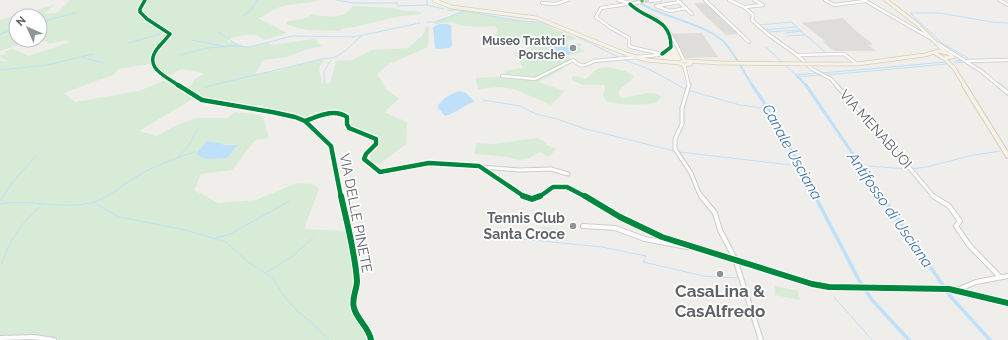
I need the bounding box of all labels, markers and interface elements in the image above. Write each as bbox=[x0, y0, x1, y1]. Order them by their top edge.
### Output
north arrow bbox=[8, 8, 48, 48]
text: N bbox=[14, 14, 29, 29]
place label: Museo Trattori Porsche bbox=[482, 34, 565, 62]
marker: Museo Trattori Porsche bbox=[568, 43, 578, 53]
street label: VIA MENABUOI bbox=[836, 86, 916, 172]
water label: Canale Usciana bbox=[758, 101, 826, 203]
water label: Antifosso di Usciana bbox=[843, 148, 937, 271]
street label: VIA DELLE PINETE bbox=[337, 152, 375, 274]
place label: Tennis Club Santa Croce bbox=[484, 210, 566, 242]
marker: Tennis Club Santa Croce bbox=[568, 221, 578, 231]
marker: CasaLina & CasAlfredo bbox=[715, 269, 725, 279]
place label: CasaLina & CasAlfredo bbox=[675, 281, 766, 321]

